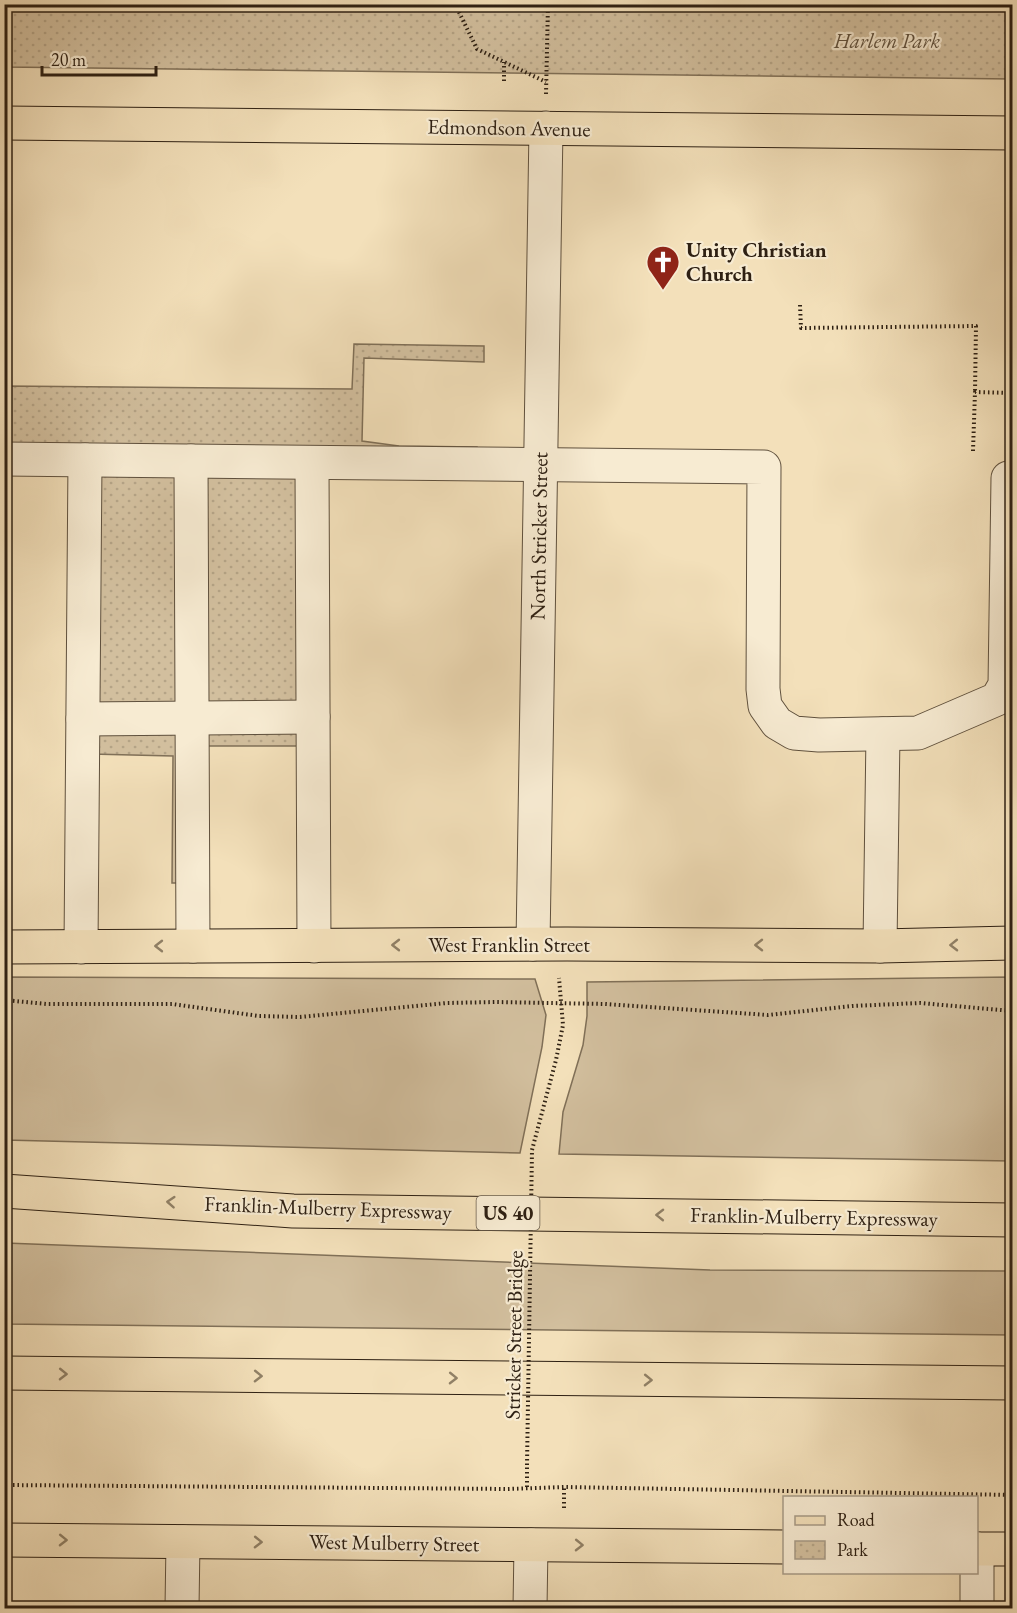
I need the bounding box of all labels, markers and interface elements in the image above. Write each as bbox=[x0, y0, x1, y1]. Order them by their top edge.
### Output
park label: Harlem Park bbox=[833, 27, 940, 54]
scale bar bbox=[42, 39, 156, 77]
text: 20 m bbox=[51, 48, 86, 71]
street label: Edmondson Avenue bbox=[427, 113, 591, 142]
place label: Unity Christian Church bbox=[686, 236, 827, 287]
church icon: Unity Christian Church bbox=[645, 244, 681, 291]
street label: North Stricker Street bbox=[524, 451, 553, 620]
street label: West Franklin Street bbox=[428, 931, 590, 958]
one-way arrow bbox=[950, 938, 959, 951]
one-way arrow bbox=[392, 939, 401, 951]
one-way arrow bbox=[755, 939, 764, 951]
one-way arrow bbox=[155, 940, 164, 952]
street label: Franklin-Mulberry Expressway bbox=[204, 1190, 453, 1225]
one-way arrow bbox=[167, 1196, 176, 1209]
road number: US 40 bbox=[476, 1196, 540, 1230]
street label: Franklin-Mulberry Expressway bbox=[690, 1201, 939, 1232]
one-way arrow bbox=[656, 1209, 665, 1222]
street label: Stricker Street Bridge bbox=[499, 1250, 528, 1420]
one-way arrow bbox=[58, 1368, 67, 1380]
one-way arrow bbox=[253, 1370, 262, 1382]
one-way arrow bbox=[448, 1371, 457, 1384]
one-way arrow bbox=[643, 1373, 652, 1386]
legend bbox=[783, 1496, 978, 1574]
text: Road bbox=[837, 1508, 876, 1531]
street label: West Mulberry Street bbox=[309, 1528, 480, 1557]
one-way arrow bbox=[58, 1534, 67, 1546]
one-way arrow bbox=[253, 1536, 262, 1548]
text: Park bbox=[837, 1538, 868, 1561]
one-way arrow bbox=[574, 1539, 583, 1551]

